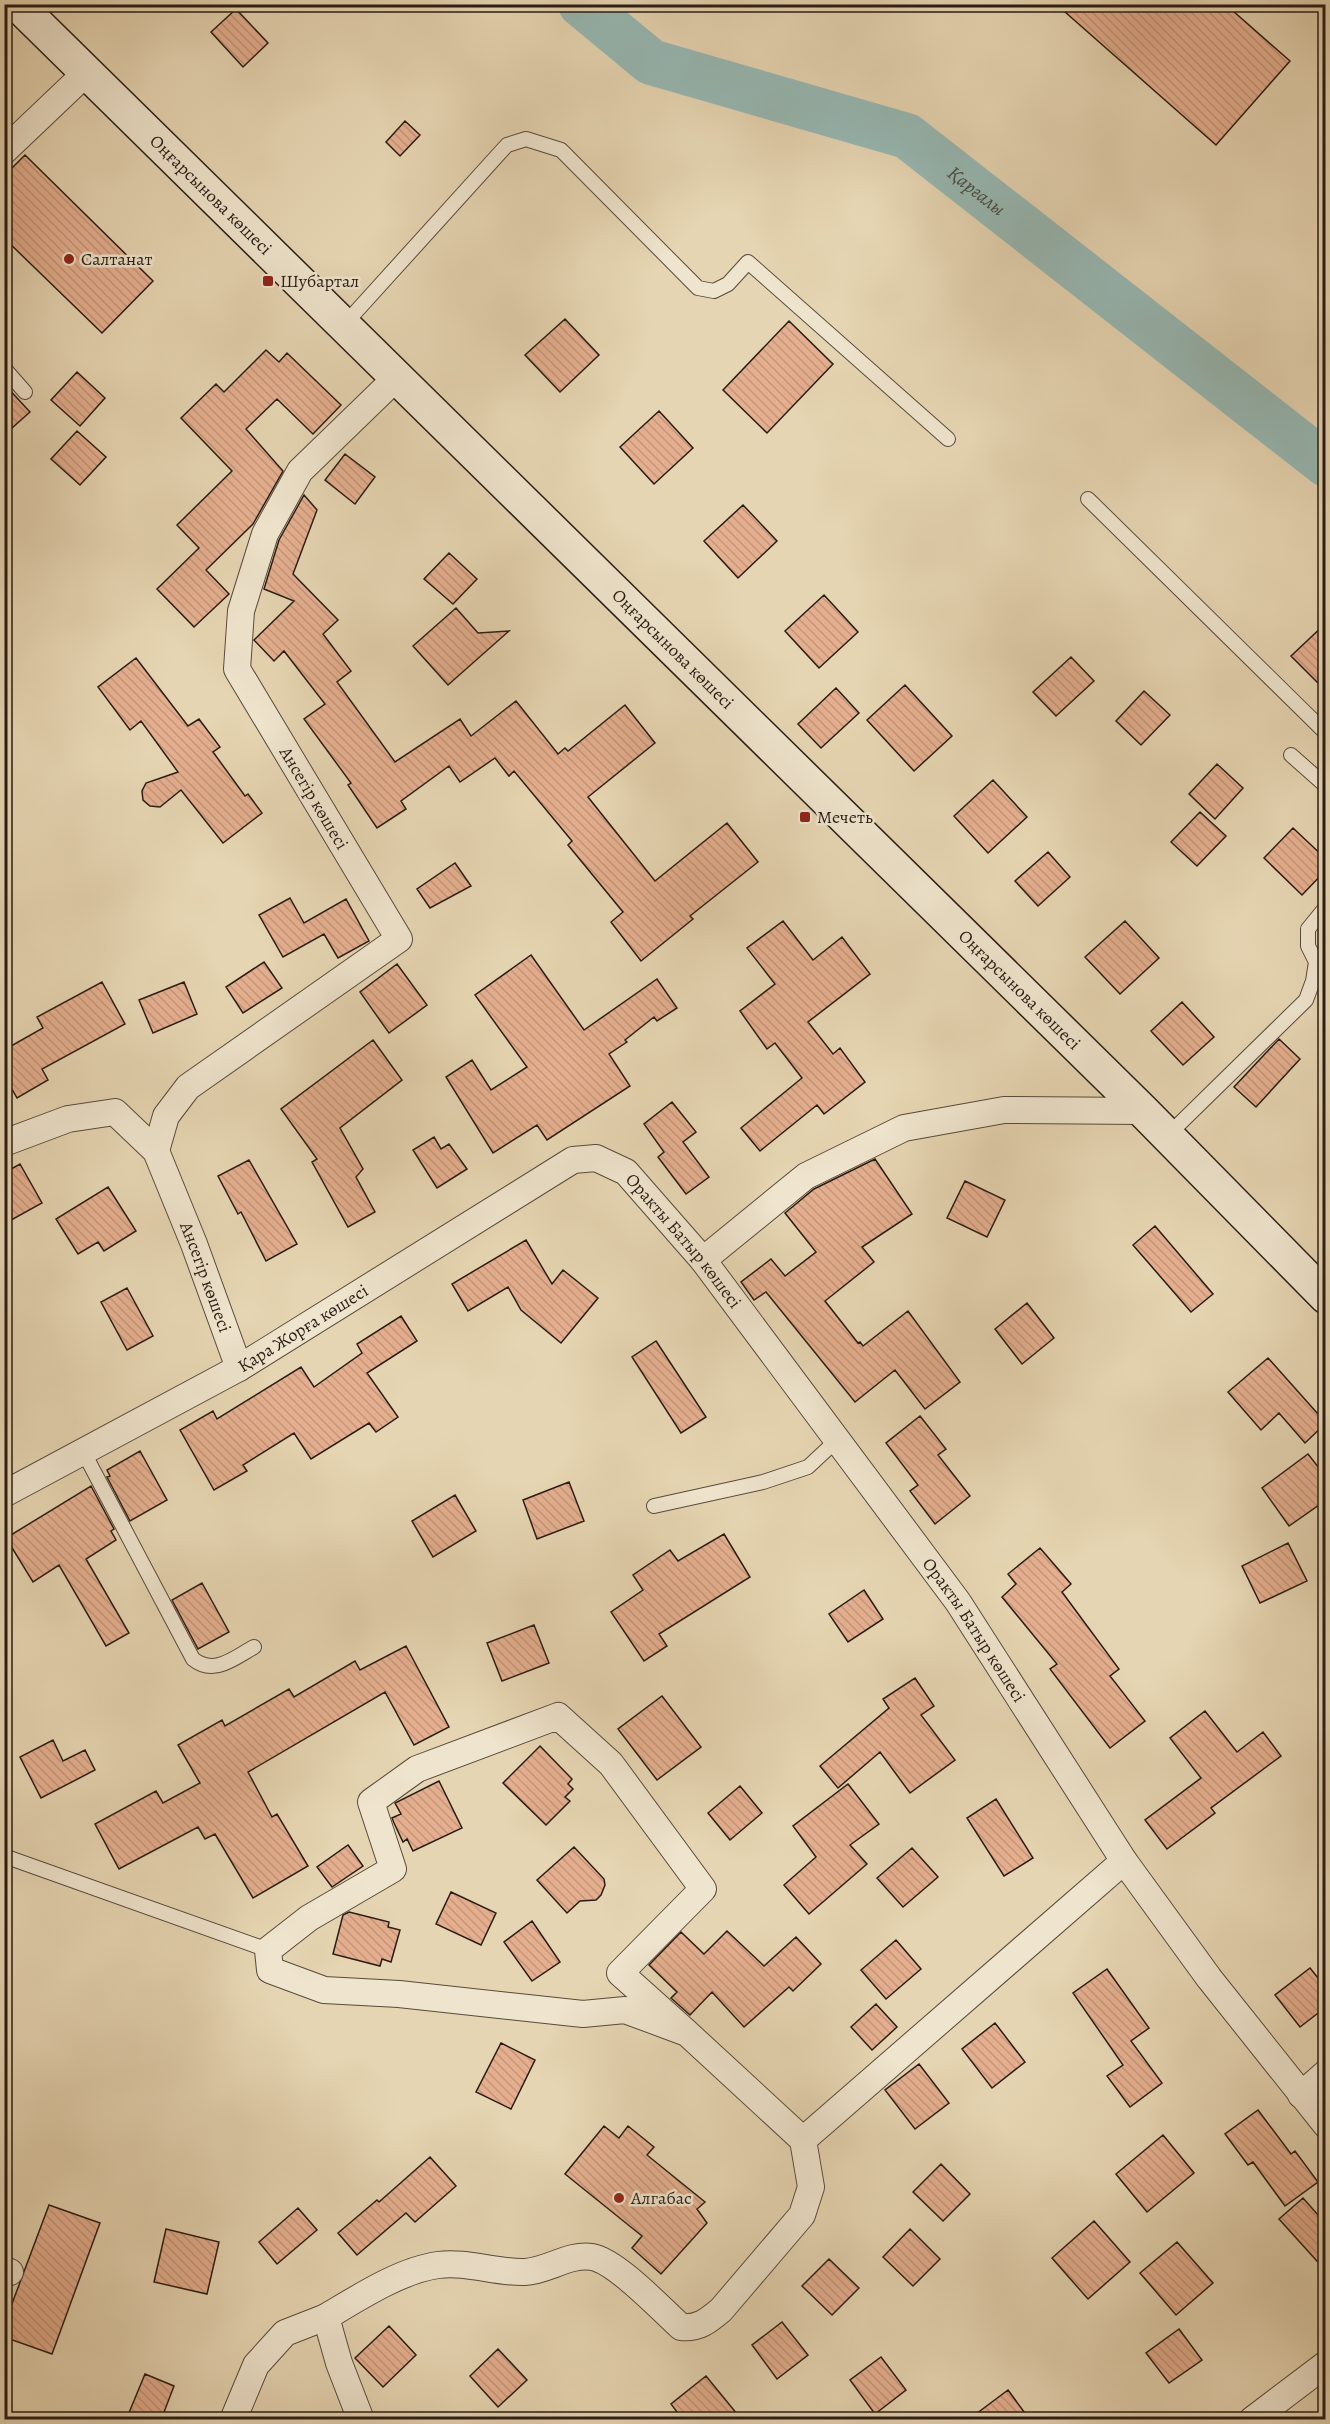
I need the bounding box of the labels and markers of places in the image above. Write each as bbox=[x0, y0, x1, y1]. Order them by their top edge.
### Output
place label: Салтанат bbox=[81, 247, 153, 271]
marker: Салтанат bbox=[62, 252, 76, 266]
place label: Шубартал bbox=[280, 269, 359, 293]
marker: Шубартал bbox=[261, 274, 275, 288]
place label: Мечеть bbox=[817, 805, 873, 829]
marker: Мечеть bbox=[798, 810, 812, 824]
place label: Алгабас bbox=[630, 2186, 692, 2210]
marker: Алгабас bbox=[612, 2191, 626, 2205]

